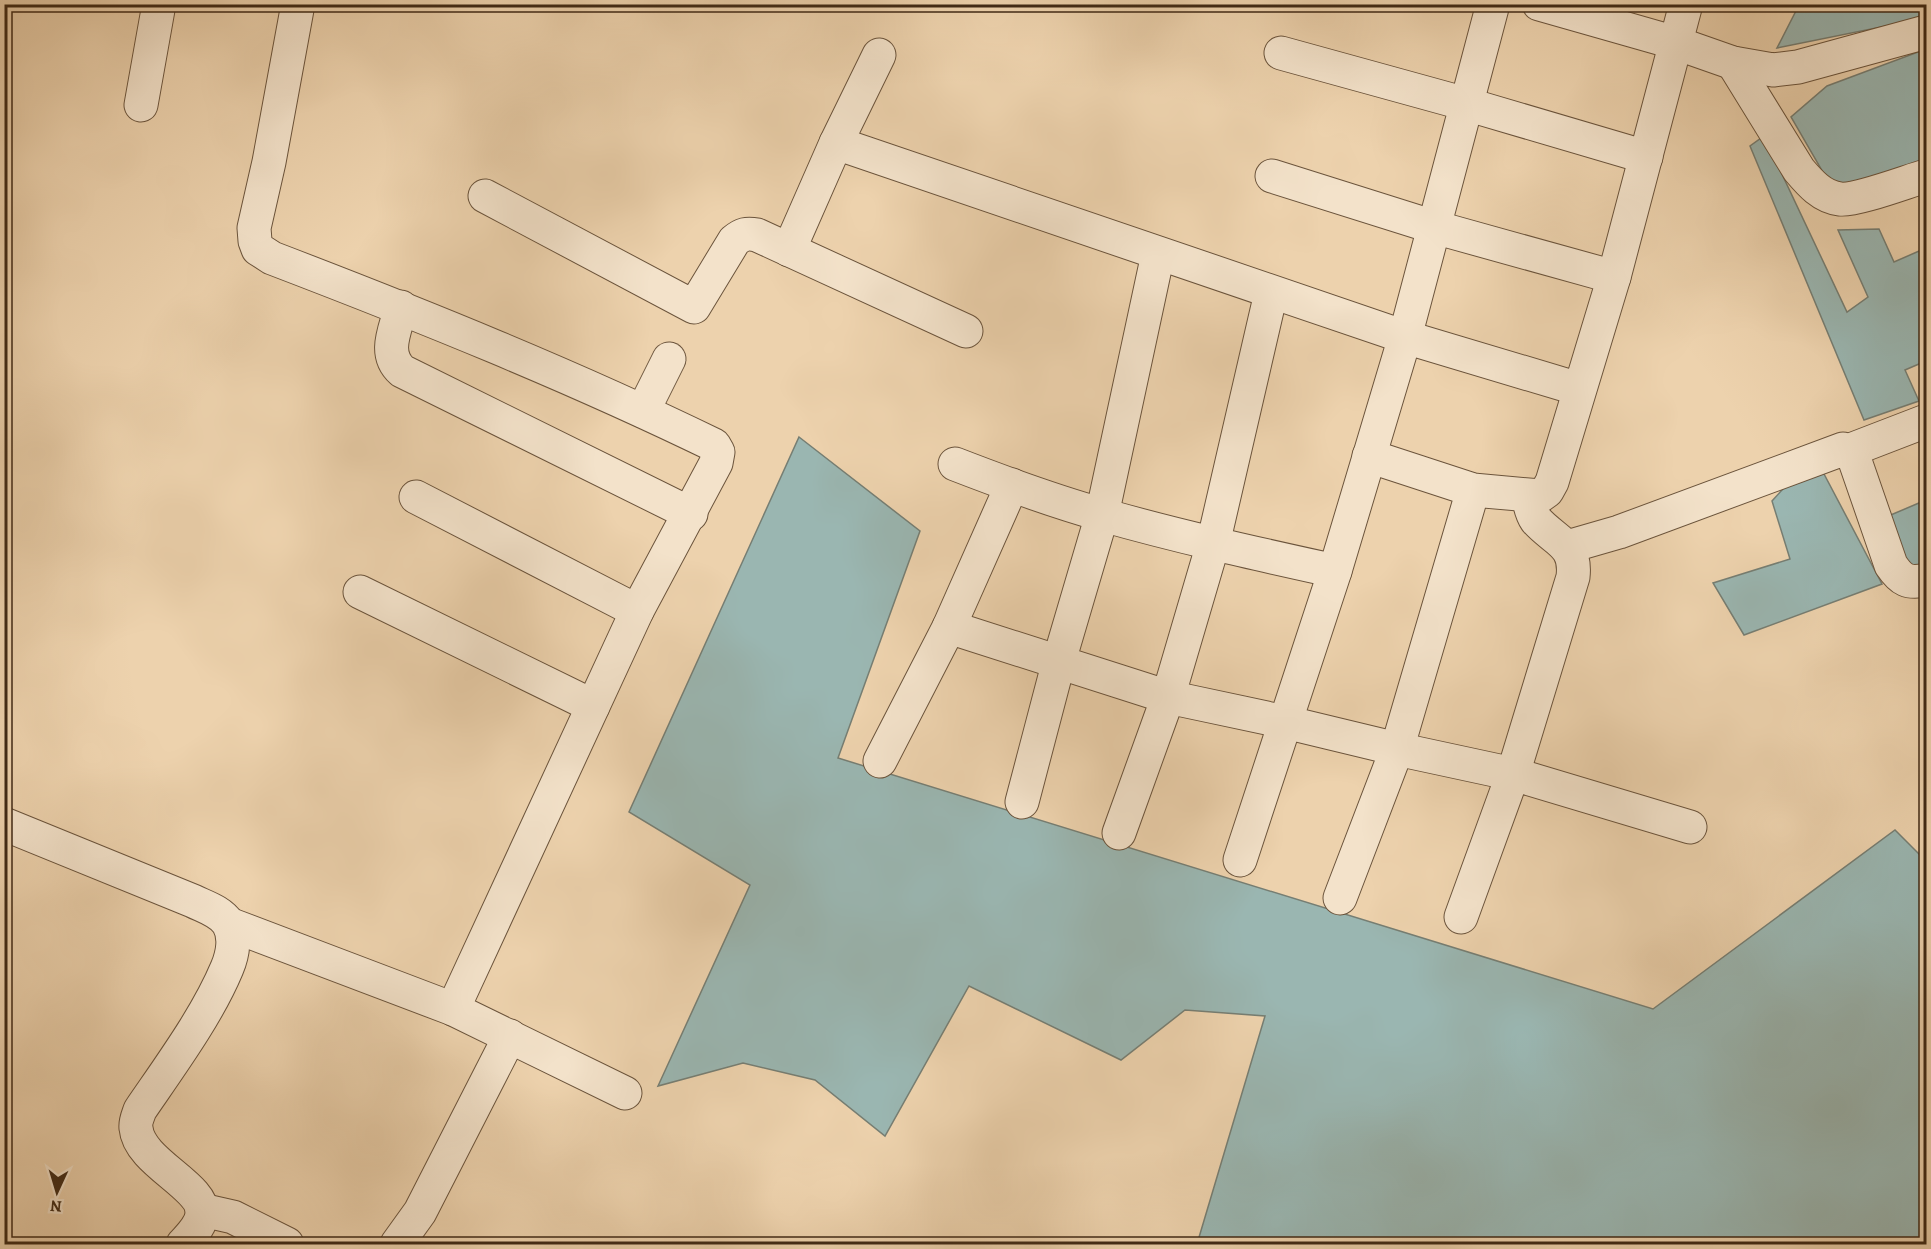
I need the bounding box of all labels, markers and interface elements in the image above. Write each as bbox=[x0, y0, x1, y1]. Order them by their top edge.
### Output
north arrow bbox=[27, 1162, 87, 1222]
text: N bbox=[49, 1195, 63, 1217]

